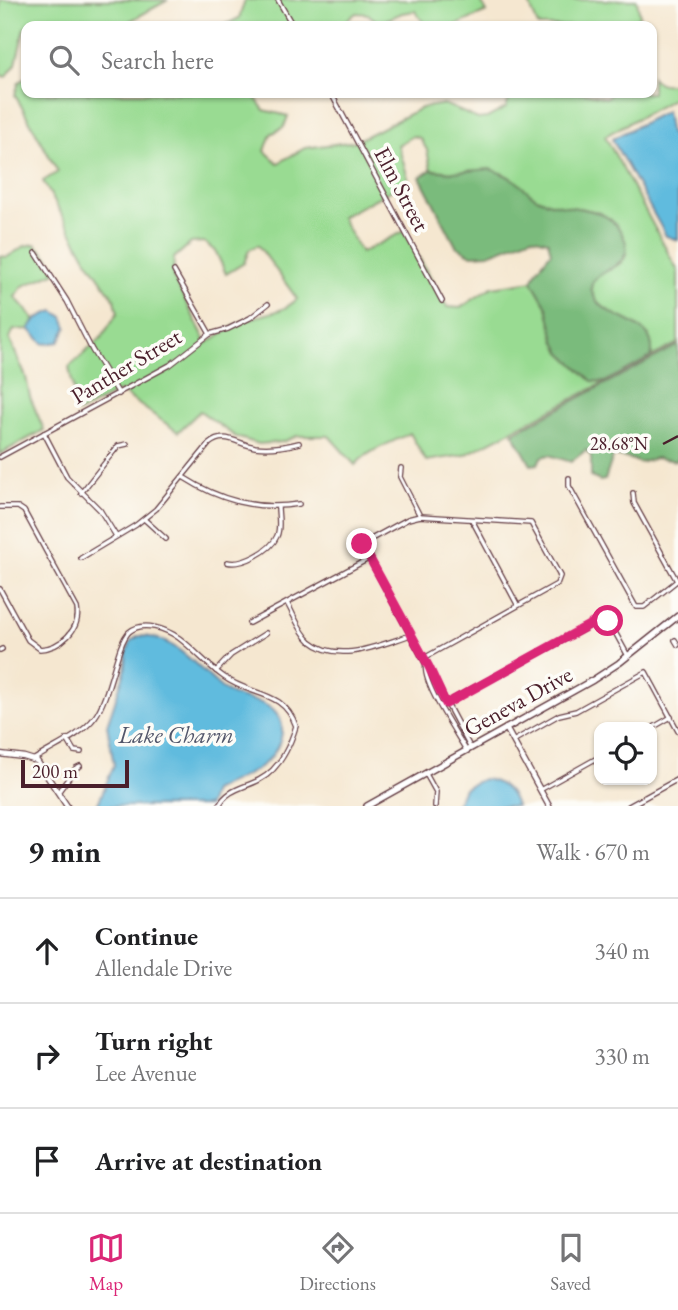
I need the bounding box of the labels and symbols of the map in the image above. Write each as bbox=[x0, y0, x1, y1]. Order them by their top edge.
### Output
street label: Elm Street bbox=[367, 142, 437, 237]
street label: Panther Street bbox=[65, 321, 187, 411]
text: 28.68°N bbox=[590, 432, 649, 455]
route end bbox=[346, 528, 377, 559]
route start bbox=[592, 605, 623, 636]
street label: Geneva Drive bbox=[458, 659, 578, 743]
water label: Lake Charm bbox=[117, 719, 234, 750]
scale bar bbox=[21, 757, 130, 789]

